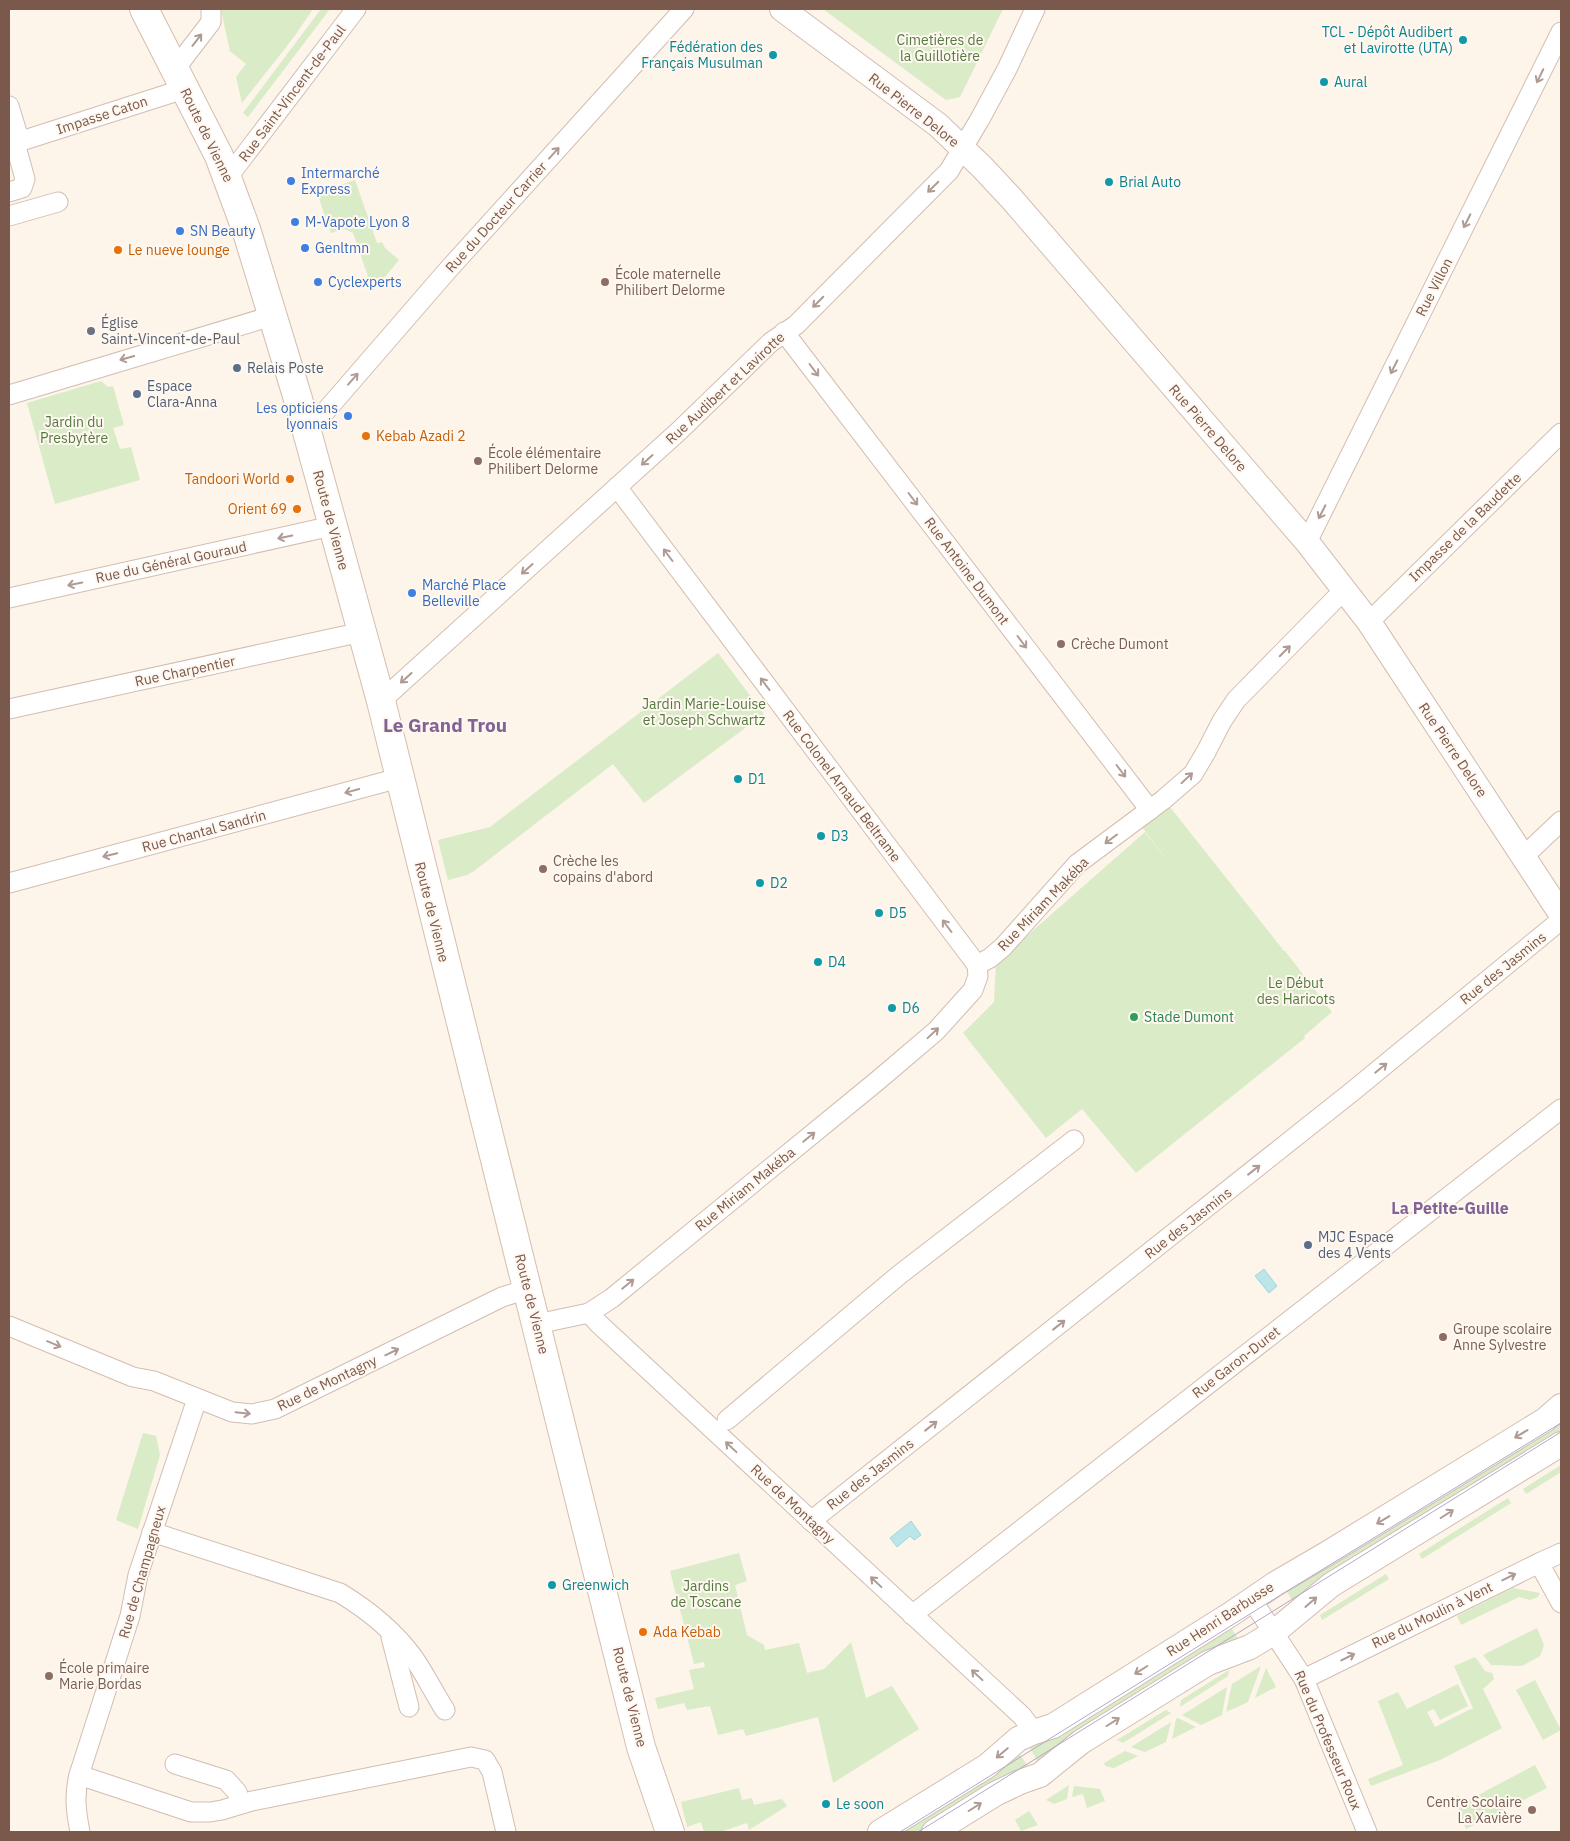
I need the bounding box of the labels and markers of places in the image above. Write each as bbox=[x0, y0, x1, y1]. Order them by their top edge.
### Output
place label: TCL - Dépôt Audibert et Lavirotte (UTA) bbox=[1322, 23, 1453, 57]
marker: TCL - Dépôt Audibert et Lavirotte (UTA) bbox=[1457, 34, 1469, 46]
place label: Fédération des Français Musulman bbox=[641, 38, 763, 72]
marker: Fédération des Français Musulman bbox=[767, 49, 779, 61]
place label: Aural bbox=[1334, 73, 1367, 91]
marker: Aural bbox=[1318, 76, 1330, 88]
place label: Intermarché Express bbox=[301, 164, 380, 198]
place label: Brial Auto bbox=[1119, 173, 1181, 191]
marker: Intermarché Express bbox=[285, 175, 297, 187]
marker: Brial Auto bbox=[1103, 176, 1115, 188]
place label: M-Vapote Lyon 8 bbox=[305, 213, 410, 231]
marker: M-Vapote Lyon 8 bbox=[289, 216, 301, 228]
place label: SN Beauty bbox=[190, 222, 256, 240]
marker: SN Beauty bbox=[174, 225, 186, 237]
place label: Genltmn bbox=[315, 239, 369, 257]
place label: Le nueve lounge bbox=[128, 241, 230, 259]
marker: Genltmn bbox=[299, 242, 311, 254]
marker: Le nueve lounge bbox=[112, 244, 124, 256]
place label: École maternelle Philibert Delorme bbox=[615, 264, 726, 299]
place label: Cyclexperts bbox=[328, 273, 402, 291]
marker: Cyclexperts bbox=[312, 276, 324, 288]
marker: École maternelle Philibert Delorme bbox=[599, 276, 611, 288]
place label: Église Saint-Vincent-de-Paul bbox=[101, 313, 240, 348]
marker: Église Saint-Vincent-de-Paul bbox=[85, 325, 97, 337]
place label: Relais Poste bbox=[247, 359, 324, 377]
marker: Relais Poste bbox=[231, 362, 243, 374]
place label: Espace Clara-Anna bbox=[147, 377, 218, 411]
marker: Espace Clara-Anna bbox=[131, 388, 143, 400]
place label: Les opticiens lyonnais bbox=[256, 399, 338, 433]
marker: Les opticiens lyonnais bbox=[342, 410, 354, 422]
place label: Kebab Azadi 2 bbox=[376, 427, 466, 445]
marker: Kebab Azadi 2 bbox=[360, 430, 372, 442]
place label: École élémentaire Philibert Delorme bbox=[488, 443, 602, 478]
marker: École élémentaire Philibert Delorme bbox=[472, 455, 484, 467]
place label: Tandoori World bbox=[185, 470, 280, 488]
marker: Tandoori World bbox=[284, 473, 296, 485]
place label: Orient 69 bbox=[228, 500, 287, 518]
marker: Orient 69 bbox=[291, 503, 303, 515]
place label: Marché Place Belleville bbox=[422, 576, 507, 610]
marker: Marché Place Belleville bbox=[406, 587, 418, 599]
place label: Crèche Dumont bbox=[1071, 635, 1169, 653]
marker: Crèche Dumont bbox=[1055, 638, 1067, 650]
place label: D1 bbox=[748, 770, 766, 788]
marker: D1 bbox=[732, 773, 744, 785]
place label: D3 bbox=[831, 827, 849, 845]
marker: D3 bbox=[815, 830, 827, 842]
place label: Crèche les copains d'abord bbox=[553, 852, 653, 886]
marker: Crèche les copains d'abord bbox=[537, 863, 549, 875]
place label: D2 bbox=[770, 874, 788, 892]
marker: D2 bbox=[754, 877, 766, 889]
place label: D5 bbox=[889, 904, 907, 922]
marker: D5 bbox=[873, 907, 885, 919]
place label: D4 bbox=[828, 953, 846, 971]
marker: D4 bbox=[812, 956, 824, 968]
place label: D6 bbox=[902, 999, 920, 1017]
marker: D6 bbox=[886, 1002, 898, 1014]
place label: Stade Dumont bbox=[1144, 1008, 1234, 1026]
marker: Stade Dumont bbox=[1128, 1011, 1140, 1023]
place label: MJC Espace des 4 Vents bbox=[1318, 1228, 1394, 1262]
marker: MJC Espace des 4 Vents bbox=[1302, 1239, 1314, 1251]
place label: Groupe scolaire Anne Sylvestre bbox=[1453, 1320, 1552, 1354]
marker: Groupe scolaire Anne Sylvestre bbox=[1437, 1331, 1449, 1343]
place label: Greenwich bbox=[562, 1576, 629, 1594]
marker: Greenwich bbox=[546, 1579, 558, 1591]
place label: Ada Kebab bbox=[653, 1623, 721, 1641]
marker: Ada Kebab bbox=[637, 1626, 649, 1638]
place label: École primaire Marie Bordas bbox=[59, 1658, 150, 1693]
marker: École primaire Marie Bordas bbox=[43, 1670, 55, 1682]
place label: Centre Scolaire La Xavière bbox=[1426, 1793, 1522, 1827]
place label: Le soon bbox=[836, 1795, 884, 1813]
marker: Le soon bbox=[820, 1798, 832, 1810]
marker: Centre Scolaire La Xavière bbox=[1526, 1804, 1538, 1816]

